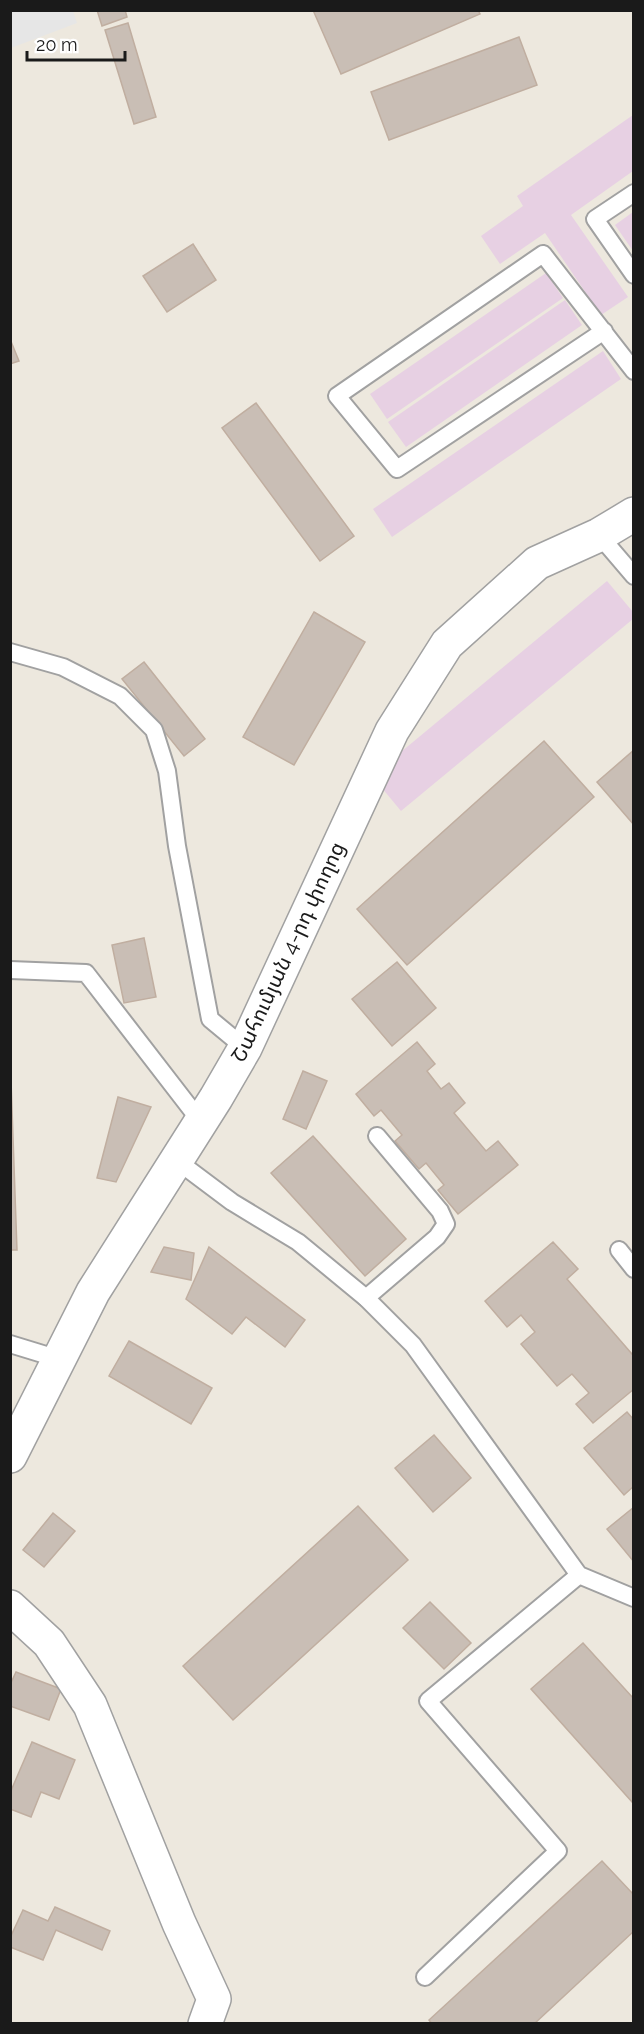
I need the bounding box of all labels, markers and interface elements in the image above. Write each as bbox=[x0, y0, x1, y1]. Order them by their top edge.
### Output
scale bar bbox=[27, 24, 124, 62]
text: 20 m bbox=[36, 34, 78, 55]
street label: Շահումյան 4-րդ փողոց bbox=[225, 838, 350, 1066]

